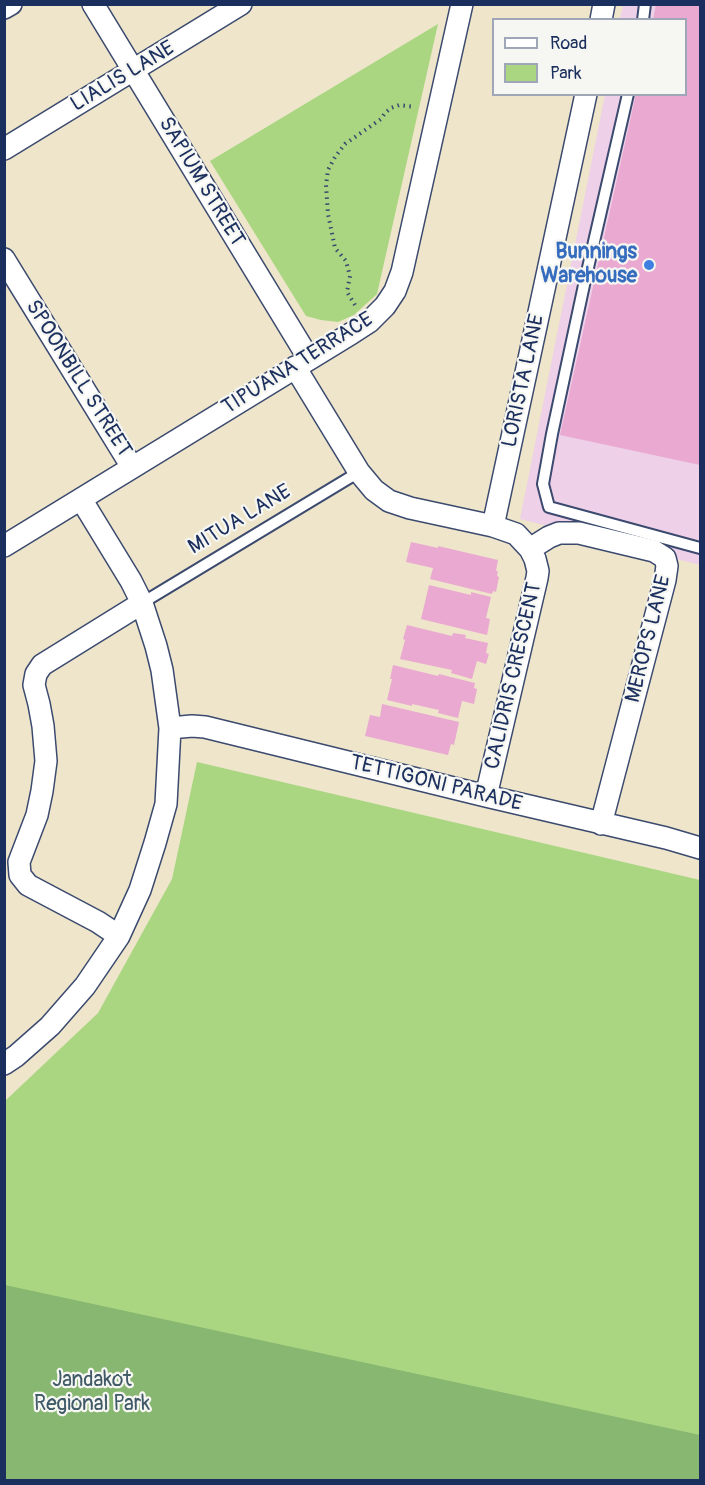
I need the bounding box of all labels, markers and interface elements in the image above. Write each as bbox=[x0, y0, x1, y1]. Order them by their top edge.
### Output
legend bbox=[492, 18, 687, 96]
text: Road bbox=[550, 32, 587, 55]
street label: LIALIS LANE bbox=[67, 36, 179, 118]
text: Park bbox=[550, 62, 582, 85]
street label: SAPIUM STREET bbox=[152, 113, 250, 251]
place label: Bunnings Warehouse bbox=[540, 240, 637, 290]
marker: Bunnings Warehouse bbox=[642, 258, 656, 272]
street label: SPOONBILL STREET bbox=[20, 296, 136, 462]
street label: TIPUANA TERRACE bbox=[218, 307, 378, 421]
street label: LORISTA LANE bbox=[498, 312, 550, 450]
street label: MITUA LANE bbox=[184, 479, 296, 561]
street label: MEROPS LANE bbox=[621, 573, 677, 705]
street label: CALIDRIS CRESCENT bbox=[480, 580, 548, 772]
street label: TETTIGONI PARADE bbox=[347, 750, 525, 818]
park label: Jandakot Regional Park bbox=[34, 1368, 150, 1418]

